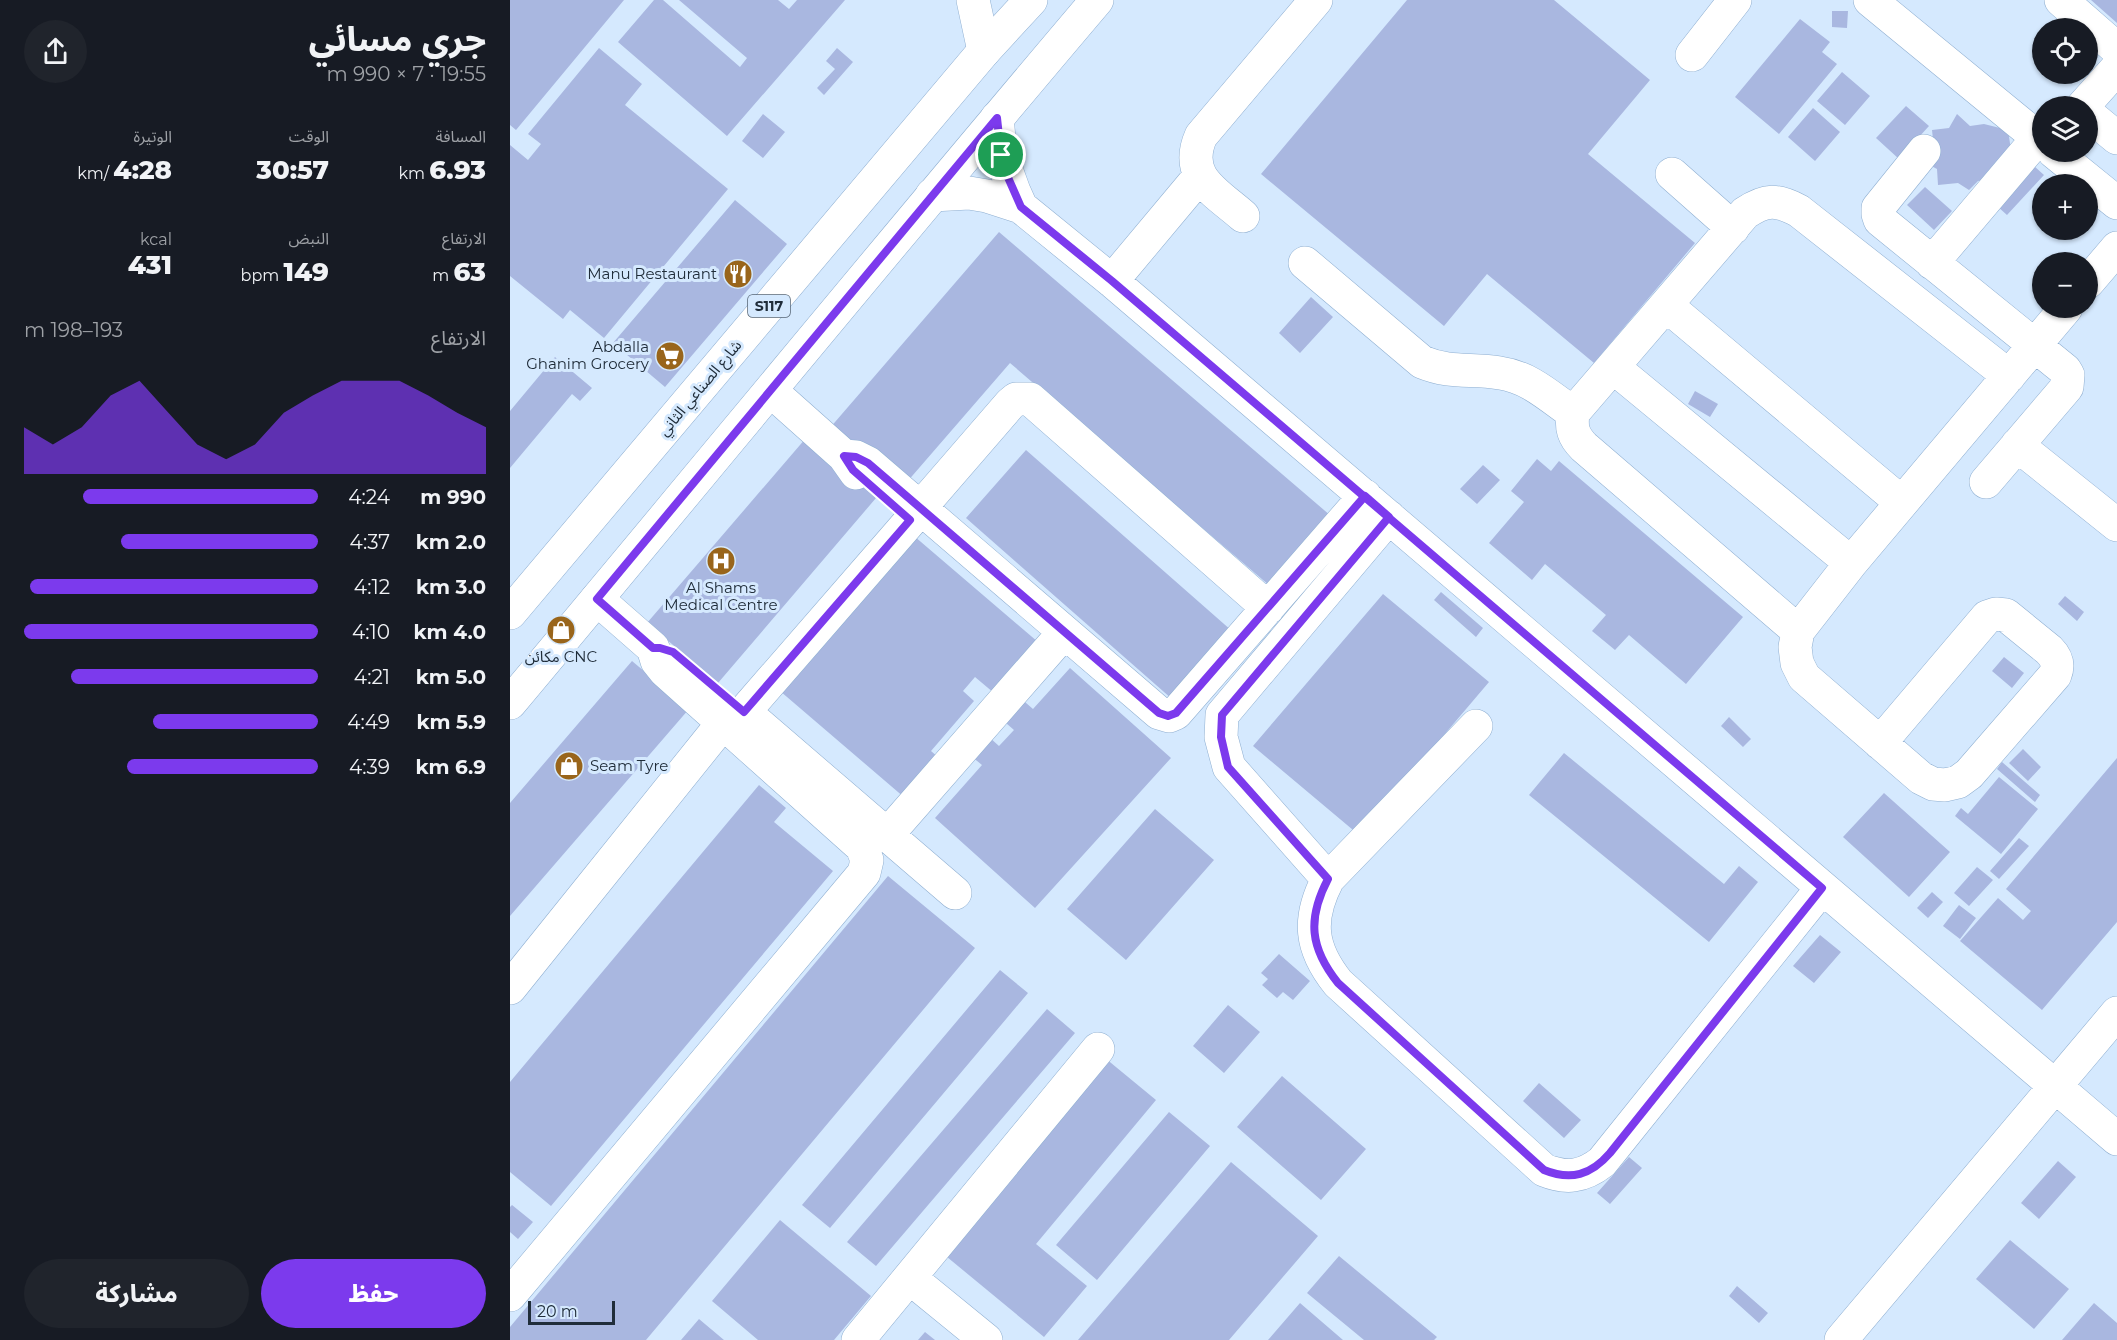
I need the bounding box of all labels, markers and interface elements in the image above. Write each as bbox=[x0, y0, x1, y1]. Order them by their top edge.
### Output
map controls bbox=[2032, 18, 2098, 318]
button: locate bbox=[2032, 18, 2098, 84]
text: جري مسائي bbox=[309, 19, 486, 59]
button: share bbox=[24, 20, 87, 83]
text: 19:55 · 7 × 990 m bbox=[326, 62, 486, 86]
button: layers bbox=[2032, 96, 2098, 162]
text: الوتيرة bbox=[134, 127, 172, 146]
text: الوقت bbox=[289, 127, 329, 146]
text: المسافة bbox=[436, 127, 486, 146]
pin bbox=[975, 129, 1026, 180]
icon: arrive bbox=[984, 138, 1017, 171]
text: 4:28 bbox=[113, 154, 172, 186]
text: 30:57 bbox=[256, 154, 329, 186]
text: 6.93 bbox=[429, 154, 486, 186]
text: /km bbox=[77, 164, 113, 183]
text: km bbox=[399, 164, 429, 183]
button: + bbox=[2032, 174, 2098, 240]
text: النبض bbox=[288, 229, 329, 248]
text: الارتفاع bbox=[442, 229, 486, 248]
text: kcal bbox=[140, 230, 172, 249]
text: 431 bbox=[128, 249, 172, 281]
button: − bbox=[2032, 252, 2098, 318]
text: 149 bbox=[283, 256, 329, 288]
text: 63 bbox=[453, 256, 486, 288]
restaurant icon: Manu Restaurant bbox=[722, 258, 754, 290]
place label: Manu Restaurant bbox=[587, 264, 717, 283]
text: bpm bbox=[241, 266, 283, 285]
text: m bbox=[432, 266, 453, 285]
road number: S117 bbox=[748, 295, 790, 317]
text: 193–198 m bbox=[24, 318, 123, 342]
text: الارتفاع bbox=[431, 326, 486, 350]
street label: شارع الصناعي الثاني bbox=[654, 336, 748, 441]
place label: Abdalla Ghanim Grocery bbox=[526, 337, 650, 373]
supermarket icon: Abdalla Ghanim Grocery bbox=[654, 340, 686, 372]
text: 4:24 bbox=[348, 485, 390, 509]
text: 990 m bbox=[420, 485, 486, 509]
text: 4:37 bbox=[350, 530, 390, 554]
text: 2.0 km bbox=[416, 530, 486, 554]
hospital icon: Al Shams Medical Centre bbox=[705, 545, 737, 577]
text: 4:12 bbox=[354, 575, 390, 599]
text: 3.0 km bbox=[416, 575, 486, 599]
place label: Al Shams Medical Centre bbox=[664, 578, 778, 614]
shop icon: مكائن CNC bbox=[545, 614, 577, 646]
text: 4:10 bbox=[352, 620, 390, 644]
text: 4.0 km bbox=[414, 620, 486, 644]
place label: مكائن CNC bbox=[525, 647, 597, 666]
text: 4:21 bbox=[354, 665, 390, 689]
text: 5.0 km bbox=[416, 665, 486, 689]
text: 4:49 bbox=[347, 710, 390, 734]
text: 5.9 km bbox=[416, 710, 486, 734]
shop icon: Seam Tyre bbox=[553, 750, 585, 782]
text: 4:39 bbox=[349, 755, 390, 779]
text: 6.9 km bbox=[415, 755, 486, 779]
place label: Seam Tyre bbox=[590, 756, 668, 775]
button: مشاركة bbox=[24, 1259, 249, 1328]
button: حفظ bbox=[261, 1259, 486, 1328]
scale bar bbox=[528, 1298, 615, 1326]
text: 20 m bbox=[537, 1302, 578, 1321]

